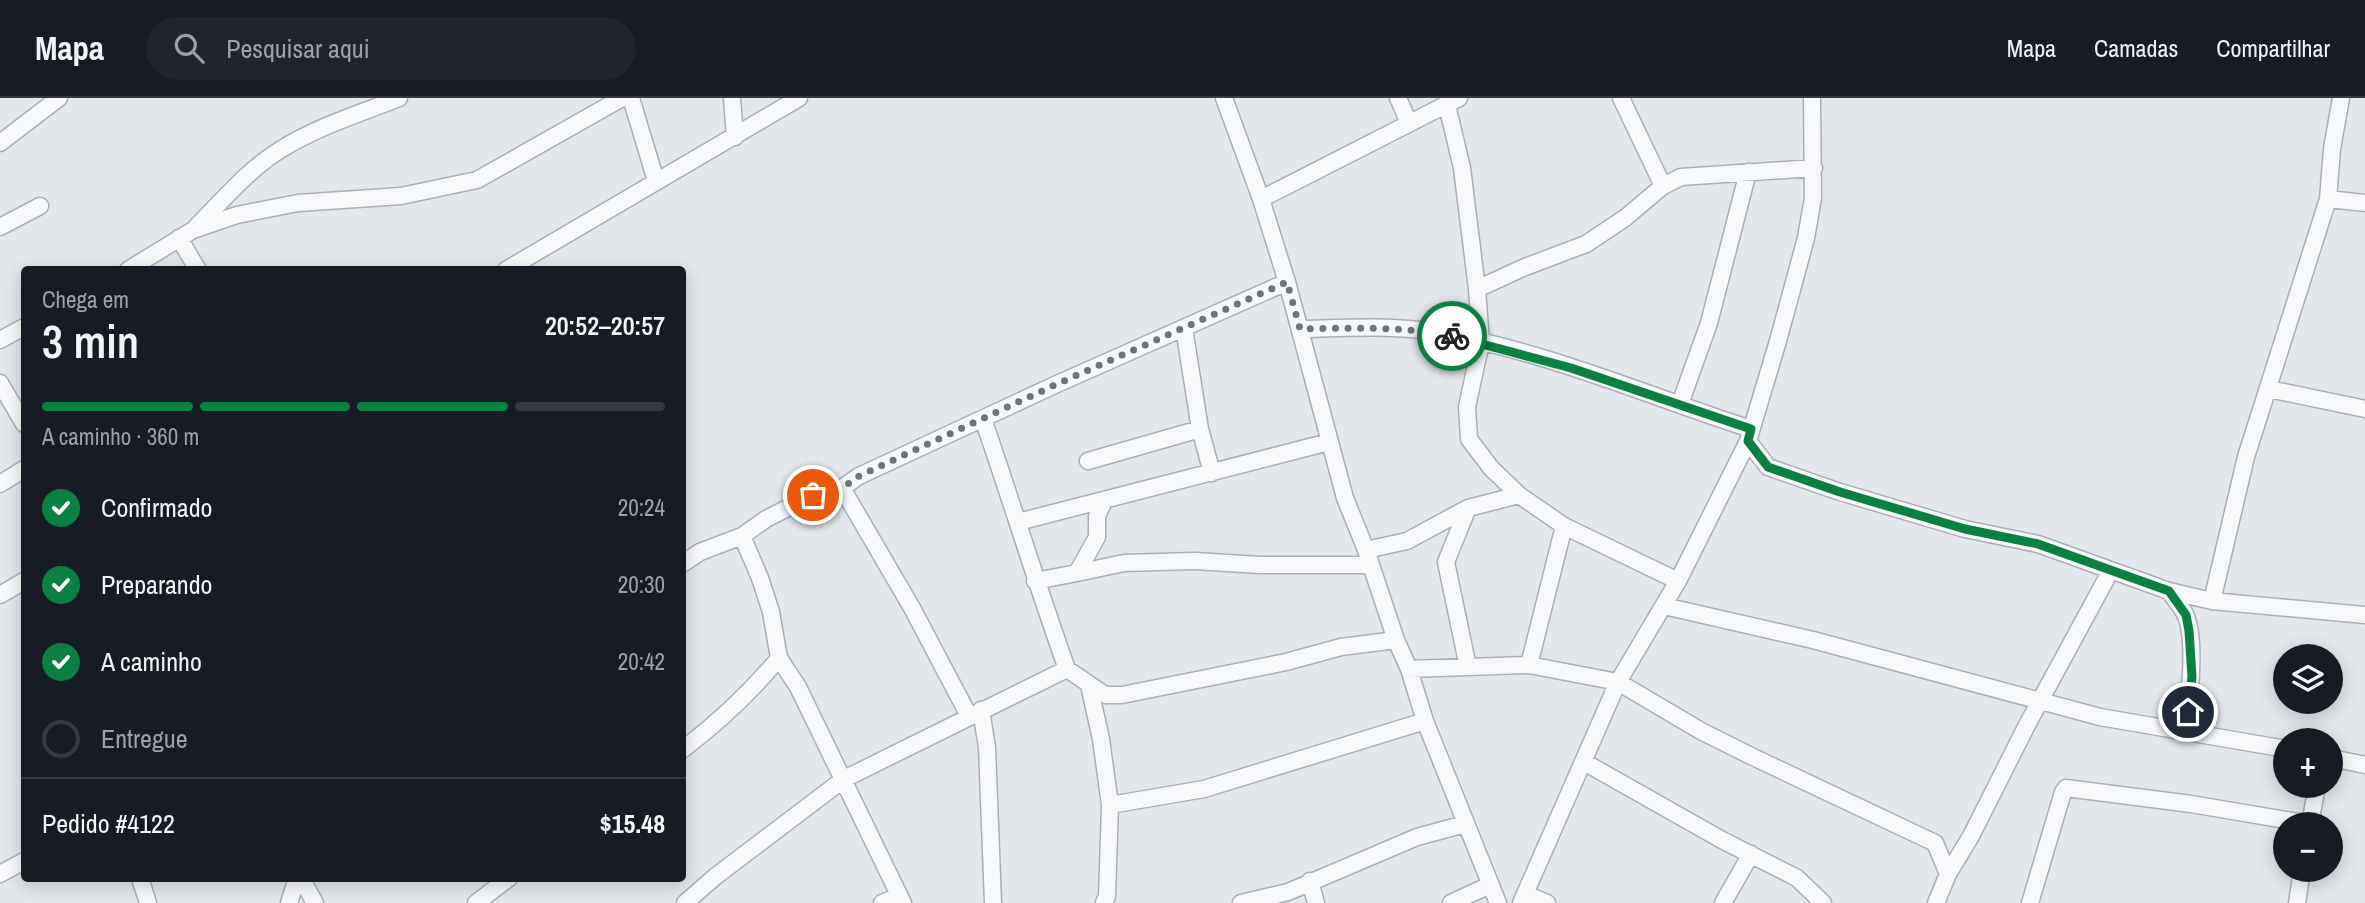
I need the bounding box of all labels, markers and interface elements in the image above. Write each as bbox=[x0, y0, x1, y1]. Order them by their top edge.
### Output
search box bbox=[146, 17, 636, 80]
text: Mapa bbox=[35, 26, 104, 70]
icon: search bbox=[170, 29, 208, 67]
text: Pesquisar aqui bbox=[226, 31, 370, 66]
text: Mapa bbox=[2007, 32, 2056, 64]
text: Camadas bbox=[2094, 32, 2178, 64]
text: Compartilhar bbox=[2216, 32, 2330, 64]
text: Chega em bbox=[42, 284, 129, 315]
courier bbox=[1417, 301, 1487, 371]
text: 20:52–20:57 bbox=[545, 308, 665, 343]
text: 3 min bbox=[42, 310, 139, 372]
icon: bike bbox=[1433, 317, 1471, 355]
text: A caminho · 360 m bbox=[42, 421, 199, 452]
pin bbox=[783, 465, 843, 525]
icon: bag bbox=[794, 476, 832, 514]
icon: check bbox=[42, 489, 80, 527]
text: Confirmado bbox=[101, 490, 212, 525]
text: 20:24 bbox=[618, 492, 665, 523]
icon: check bbox=[42, 566, 80, 604]
text: Preparando bbox=[101, 567, 212, 602]
text: 20:30 bbox=[618, 569, 665, 600]
icon: check bbox=[42, 643, 80, 681]
text: A caminho bbox=[101, 644, 202, 679]
map controls bbox=[2273, 644, 2343, 882]
button: layers bbox=[2273, 644, 2343, 714]
text: 20:42 bbox=[618, 646, 665, 677]
pin bbox=[2158, 682, 2218, 742]
icon: home bbox=[2169, 693, 2207, 731]
text: Entregue bbox=[101, 721, 188, 756]
button: + bbox=[2273, 728, 2343, 798]
text: Pedido #4122 bbox=[42, 806, 175, 841]
text: $15.48 bbox=[600, 806, 665, 841]
button: − bbox=[2273, 812, 2343, 882]

